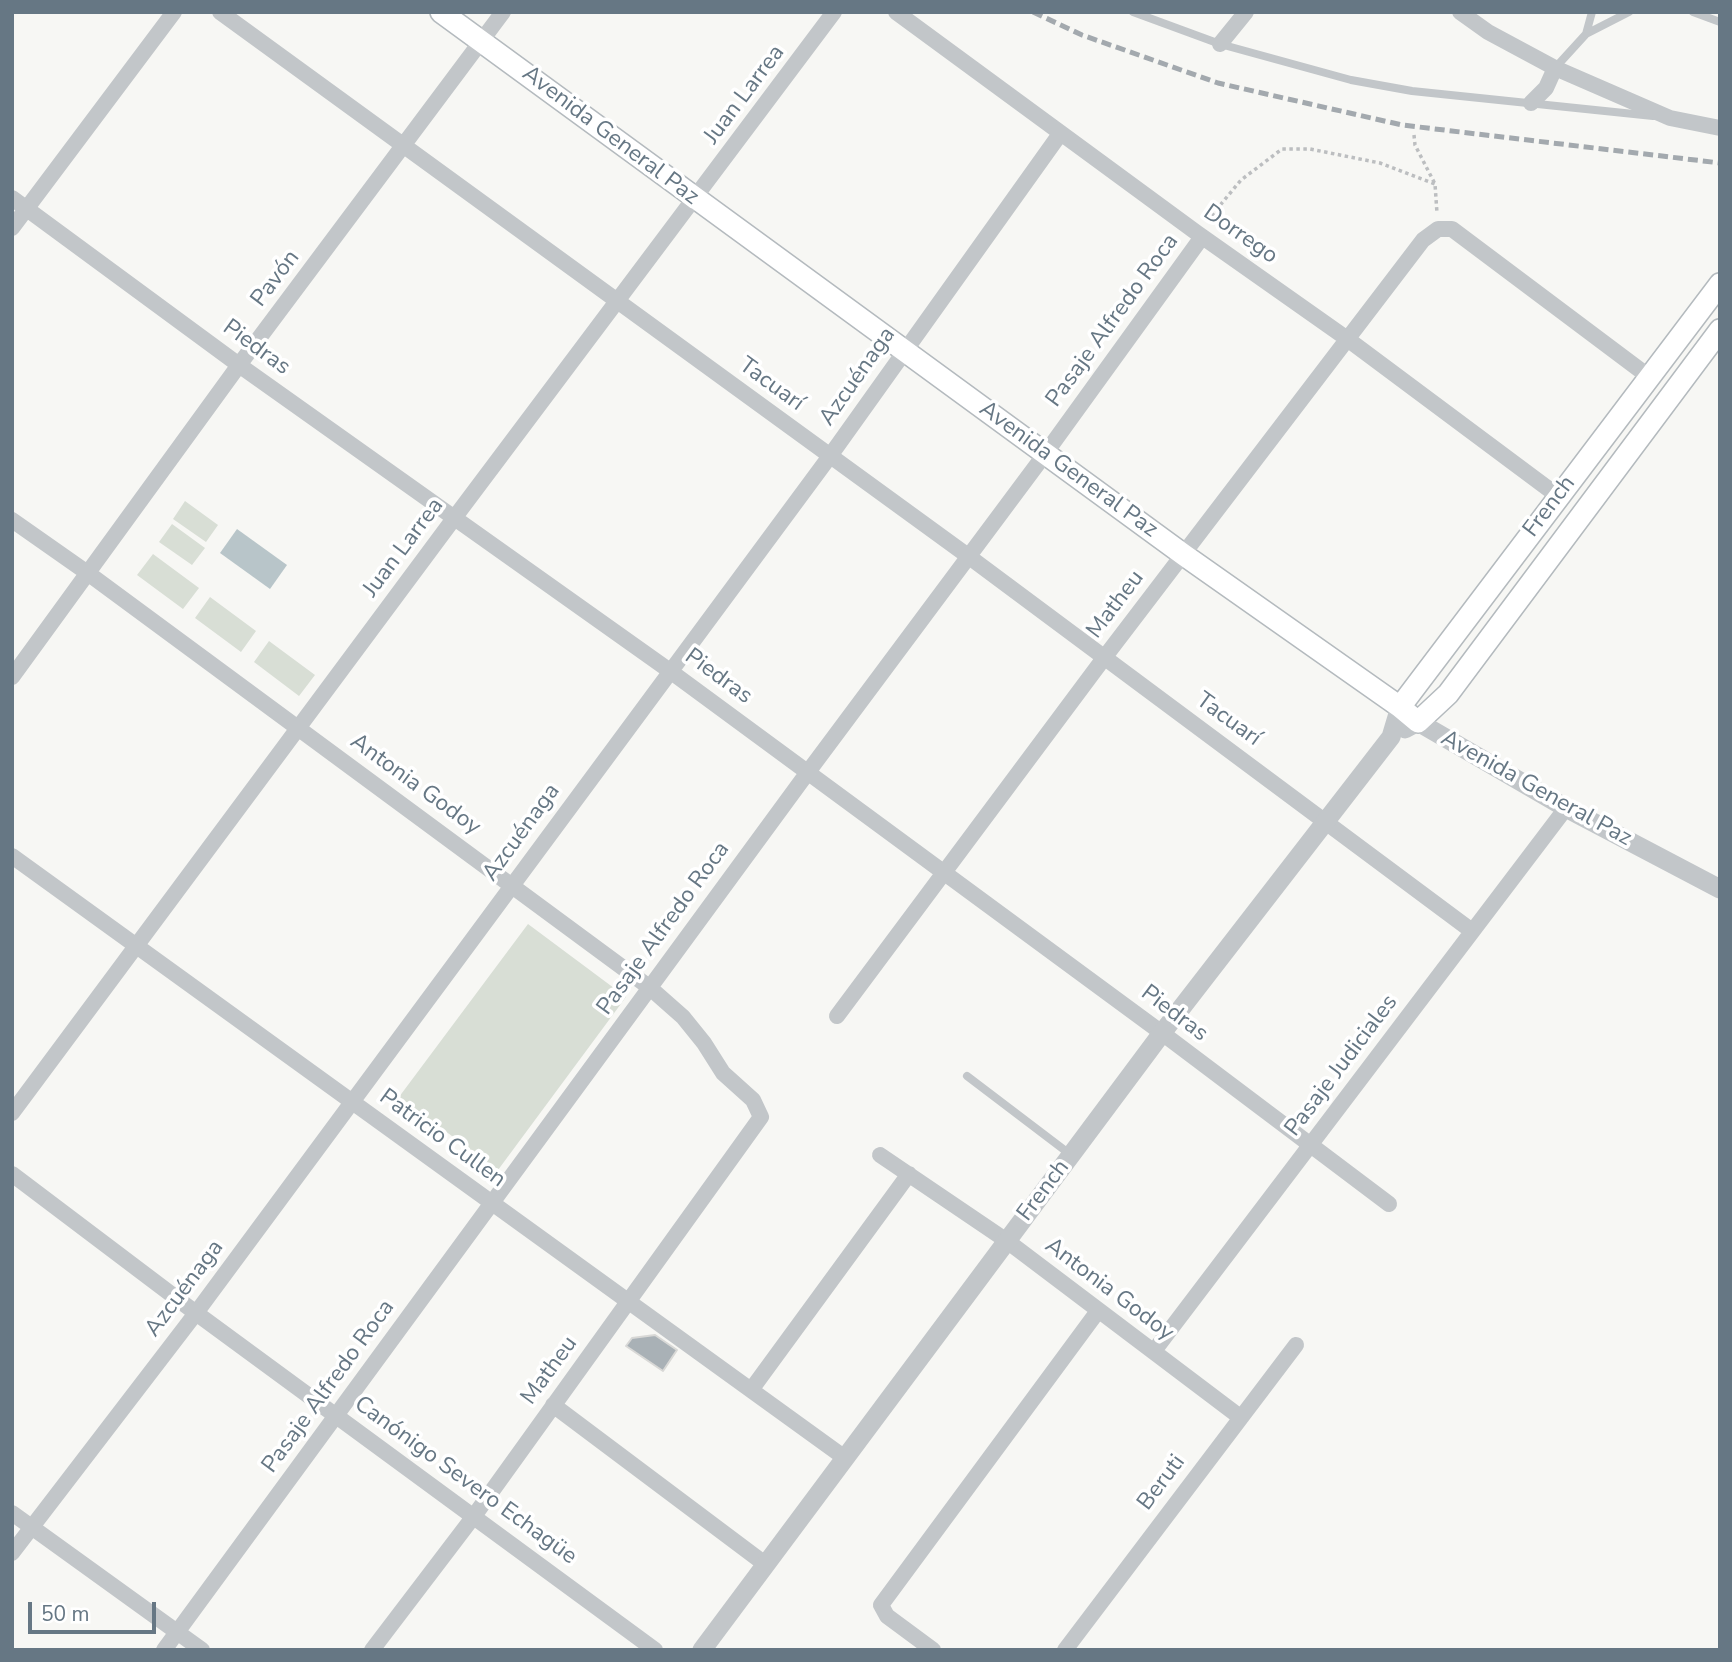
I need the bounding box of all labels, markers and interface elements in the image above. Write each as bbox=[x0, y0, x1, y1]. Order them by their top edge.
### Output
street label: Juan Larrea bbox=[699, 40, 791, 150]
street label: Avenida General Paz bbox=[516, 61, 704, 211]
street label: Dorrego bbox=[1197, 199, 1283, 271]
street label: Pasaje Alfredo Roca bbox=[1041, 229, 1185, 413]
street label: Pavón bbox=[246, 245, 306, 313]
street label: Piedras bbox=[217, 314, 295, 382]
street label: Azcuénaga bbox=[814, 322, 902, 432]
street label: Tacuarí bbox=[733, 352, 809, 418]
street label: Avenida General Paz bbox=[973, 396, 1163, 544]
street label: French bbox=[1518, 471, 1582, 543]
street label: Juan Larrea bbox=[358, 493, 450, 603]
street label: Matheu bbox=[1081, 566, 1151, 644]
street label: Piedras bbox=[679, 643, 757, 711]
street label: Tacuarí bbox=[1190, 687, 1266, 753]
street label: Avenida General Paz bbox=[1436, 725, 1636, 853]
street label: Antonia Godoy bbox=[344, 728, 486, 842]
street label: Azcuénaga bbox=[477, 779, 567, 887]
street label: Pasaje Alfredo Roca bbox=[592, 837, 736, 1021]
street label: Piedras bbox=[1135, 980, 1213, 1048]
street label: Pasaje Judiciales bbox=[1280, 990, 1404, 1142]
street label: Patricio Cullen bbox=[373, 1084, 511, 1194]
street label: French bbox=[1012, 1155, 1076, 1227]
street label: Antonia Godoy bbox=[1039, 1233, 1179, 1347]
street label: Azcuénaga bbox=[140, 1235, 230, 1343]
street label: Pasaje Alfredo Roca bbox=[257, 1295, 401, 1479]
street label: Matheu bbox=[516, 1331, 584, 1411]
street label: Canónigo Severo Echagüe bbox=[348, 1391, 582, 1571]
street label: Beruti bbox=[1132, 1450, 1192, 1516]
scale bar bbox=[32, 1588, 159, 1632]
text: 50 m bbox=[41, 1600, 90, 1628]

